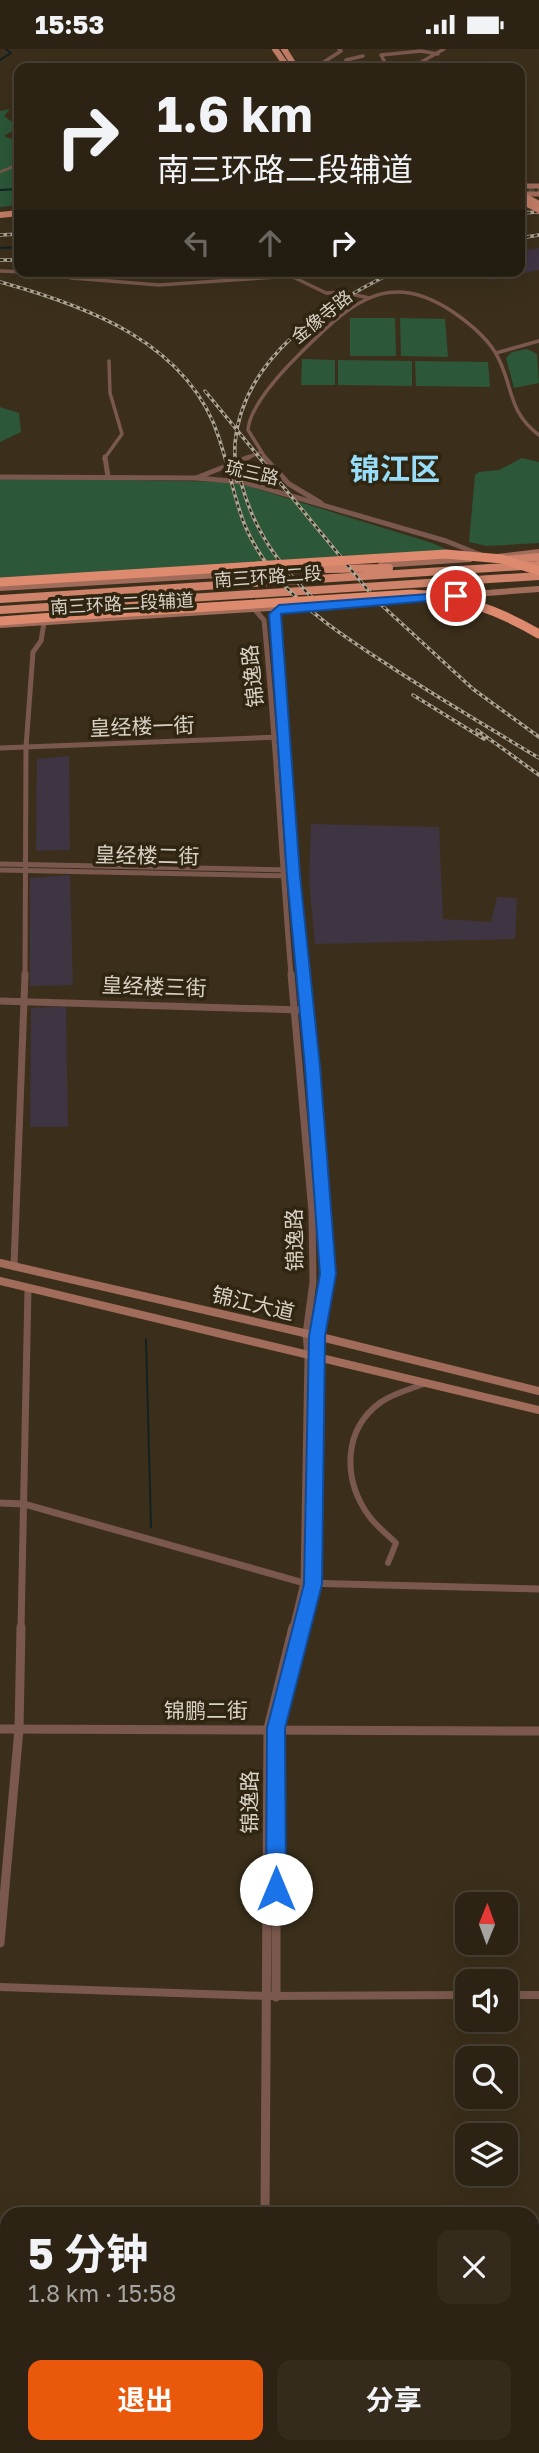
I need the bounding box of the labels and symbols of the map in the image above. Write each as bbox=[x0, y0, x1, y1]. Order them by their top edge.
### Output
street label: 金像寺路 bbox=[286, 285, 356, 347]
district label: 锦江区 bbox=[350, 451, 440, 487]
street label: 琉三路 bbox=[223, 455, 281, 489]
street label: 南三环路二段 bbox=[213, 561, 323, 591]
pin bbox=[426, 566, 486, 626]
street label: 南三环路二段辅道 bbox=[49, 588, 194, 618]
street label: 锦逸路 bbox=[236, 643, 268, 709]
street label: 皇经楼一街 bbox=[89, 711, 195, 741]
street label: 皇经楼二街 bbox=[94, 841, 200, 869]
street label: 皇经楼三街 bbox=[101, 971, 207, 1001]
street label: 锦逸路 bbox=[280, 1208, 308, 1272]
street label: 锦江大道 bbox=[209, 1281, 297, 1325]
street label: 锦鹏二街 bbox=[164, 1697, 248, 1723]
street label: 锦逸路 bbox=[236, 1771, 262, 1834]
position arrow bbox=[239, 1852, 313, 1926]
north arrow bbox=[455, 1892, 518, 1955]

